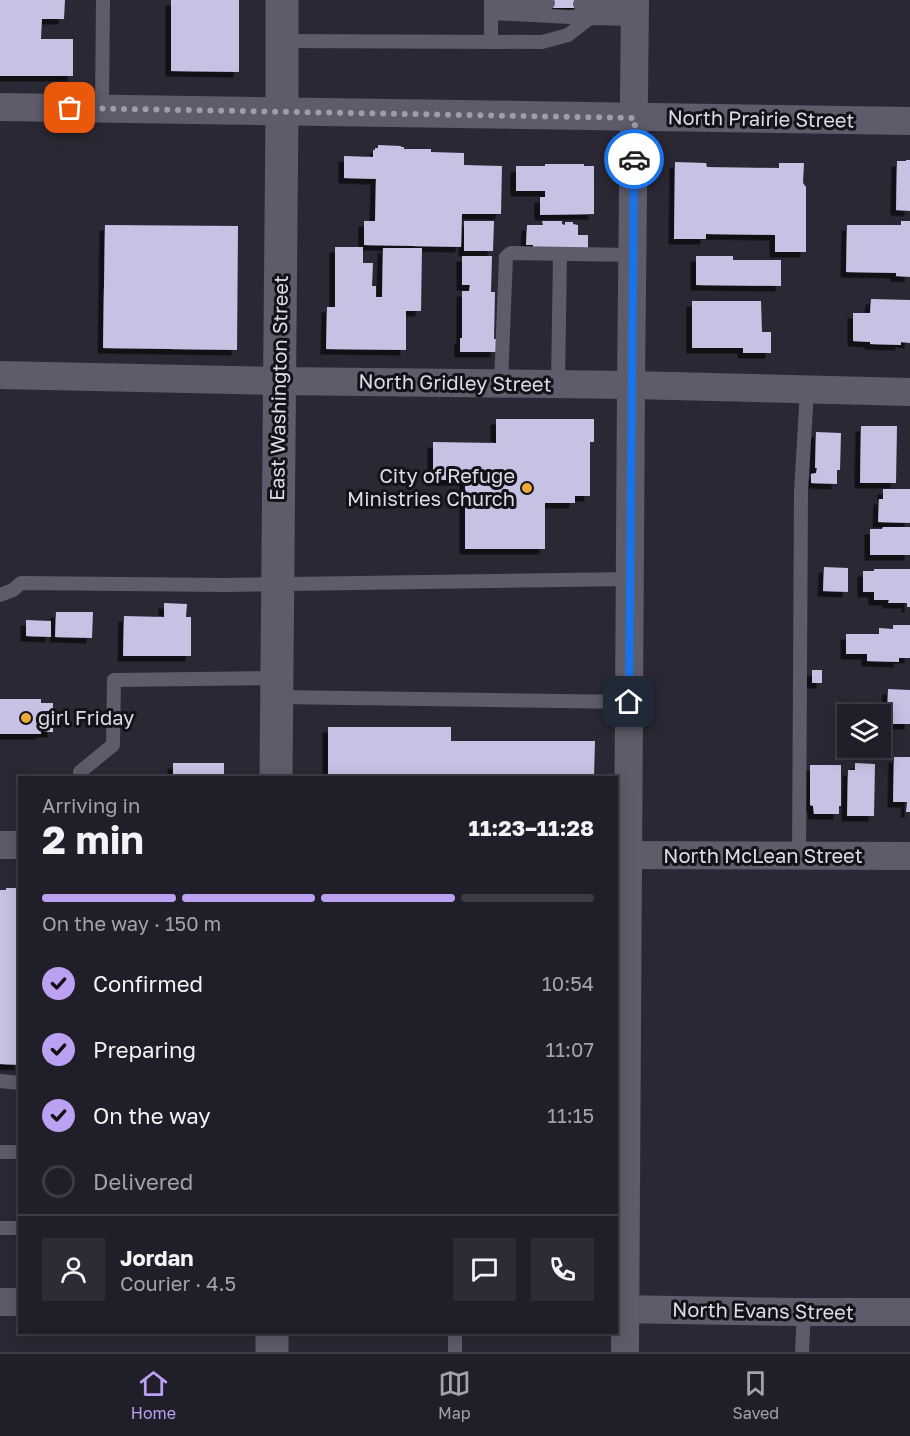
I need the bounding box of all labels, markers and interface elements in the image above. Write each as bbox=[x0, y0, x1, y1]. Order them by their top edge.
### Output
pin bbox=[44, 82, 95, 133]
icon: bag bbox=[53, 91, 86, 124]
street label: North Prairie Street bbox=[667, 104, 855, 132]
courier bbox=[604, 129, 664, 189]
icon: car bbox=[618, 143, 651, 176]
street label: East Washington Street bbox=[264, 275, 292, 501]
street label: North Gridley Street bbox=[358, 368, 552, 396]
place label: City of Refuge Ministries Church bbox=[347, 463, 515, 510]
marker: City of Refuge Ministries Church bbox=[520, 481, 534, 495]
pin bbox=[603, 676, 654, 727]
icon: home bbox=[612, 685, 645, 718]
map controls bbox=[837, 704, 891, 758]
button: layers bbox=[837, 704, 891, 758]
place label: girl Friday bbox=[38, 705, 134, 729]
marker: girl Friday bbox=[19, 711, 33, 725]
text: Arriving in bbox=[42, 793, 140, 817]
text: 11:23–11:28 bbox=[469, 814, 594, 841]
text: 2 min bbox=[42, 816, 144, 863]
street label: North McLean Street bbox=[663, 843, 863, 867]
text: On the way · 150 m bbox=[42, 911, 221, 935]
icon: check bbox=[42, 967, 75, 1000]
text: Confirmed bbox=[93, 970, 203, 997]
text: 10:54 bbox=[542, 971, 594, 995]
icon: check bbox=[42, 1033, 75, 1066]
text: Preparing bbox=[93, 1036, 196, 1063]
text: 11:07 bbox=[546, 1037, 594, 1061]
icon: check bbox=[42, 1099, 75, 1132]
text: On the way bbox=[93, 1102, 211, 1129]
text: 11:15 bbox=[547, 1103, 594, 1127]
text: Delivered bbox=[93, 1168, 193, 1195]
button: person bbox=[42, 1238, 105, 1301]
button: chat bbox=[453, 1238, 516, 1301]
button: phone bbox=[531, 1238, 594, 1301]
text: Jordan bbox=[120, 1244, 194, 1271]
text: Courier · 4.5 bbox=[120, 1271, 236, 1295]
street label: North Evans Street bbox=[672, 1296, 854, 1324]
tab: Home bbox=[131, 1367, 176, 1423]
tab: Map bbox=[438, 1367, 471, 1423]
tab: Saved bbox=[732, 1367, 779, 1423]

